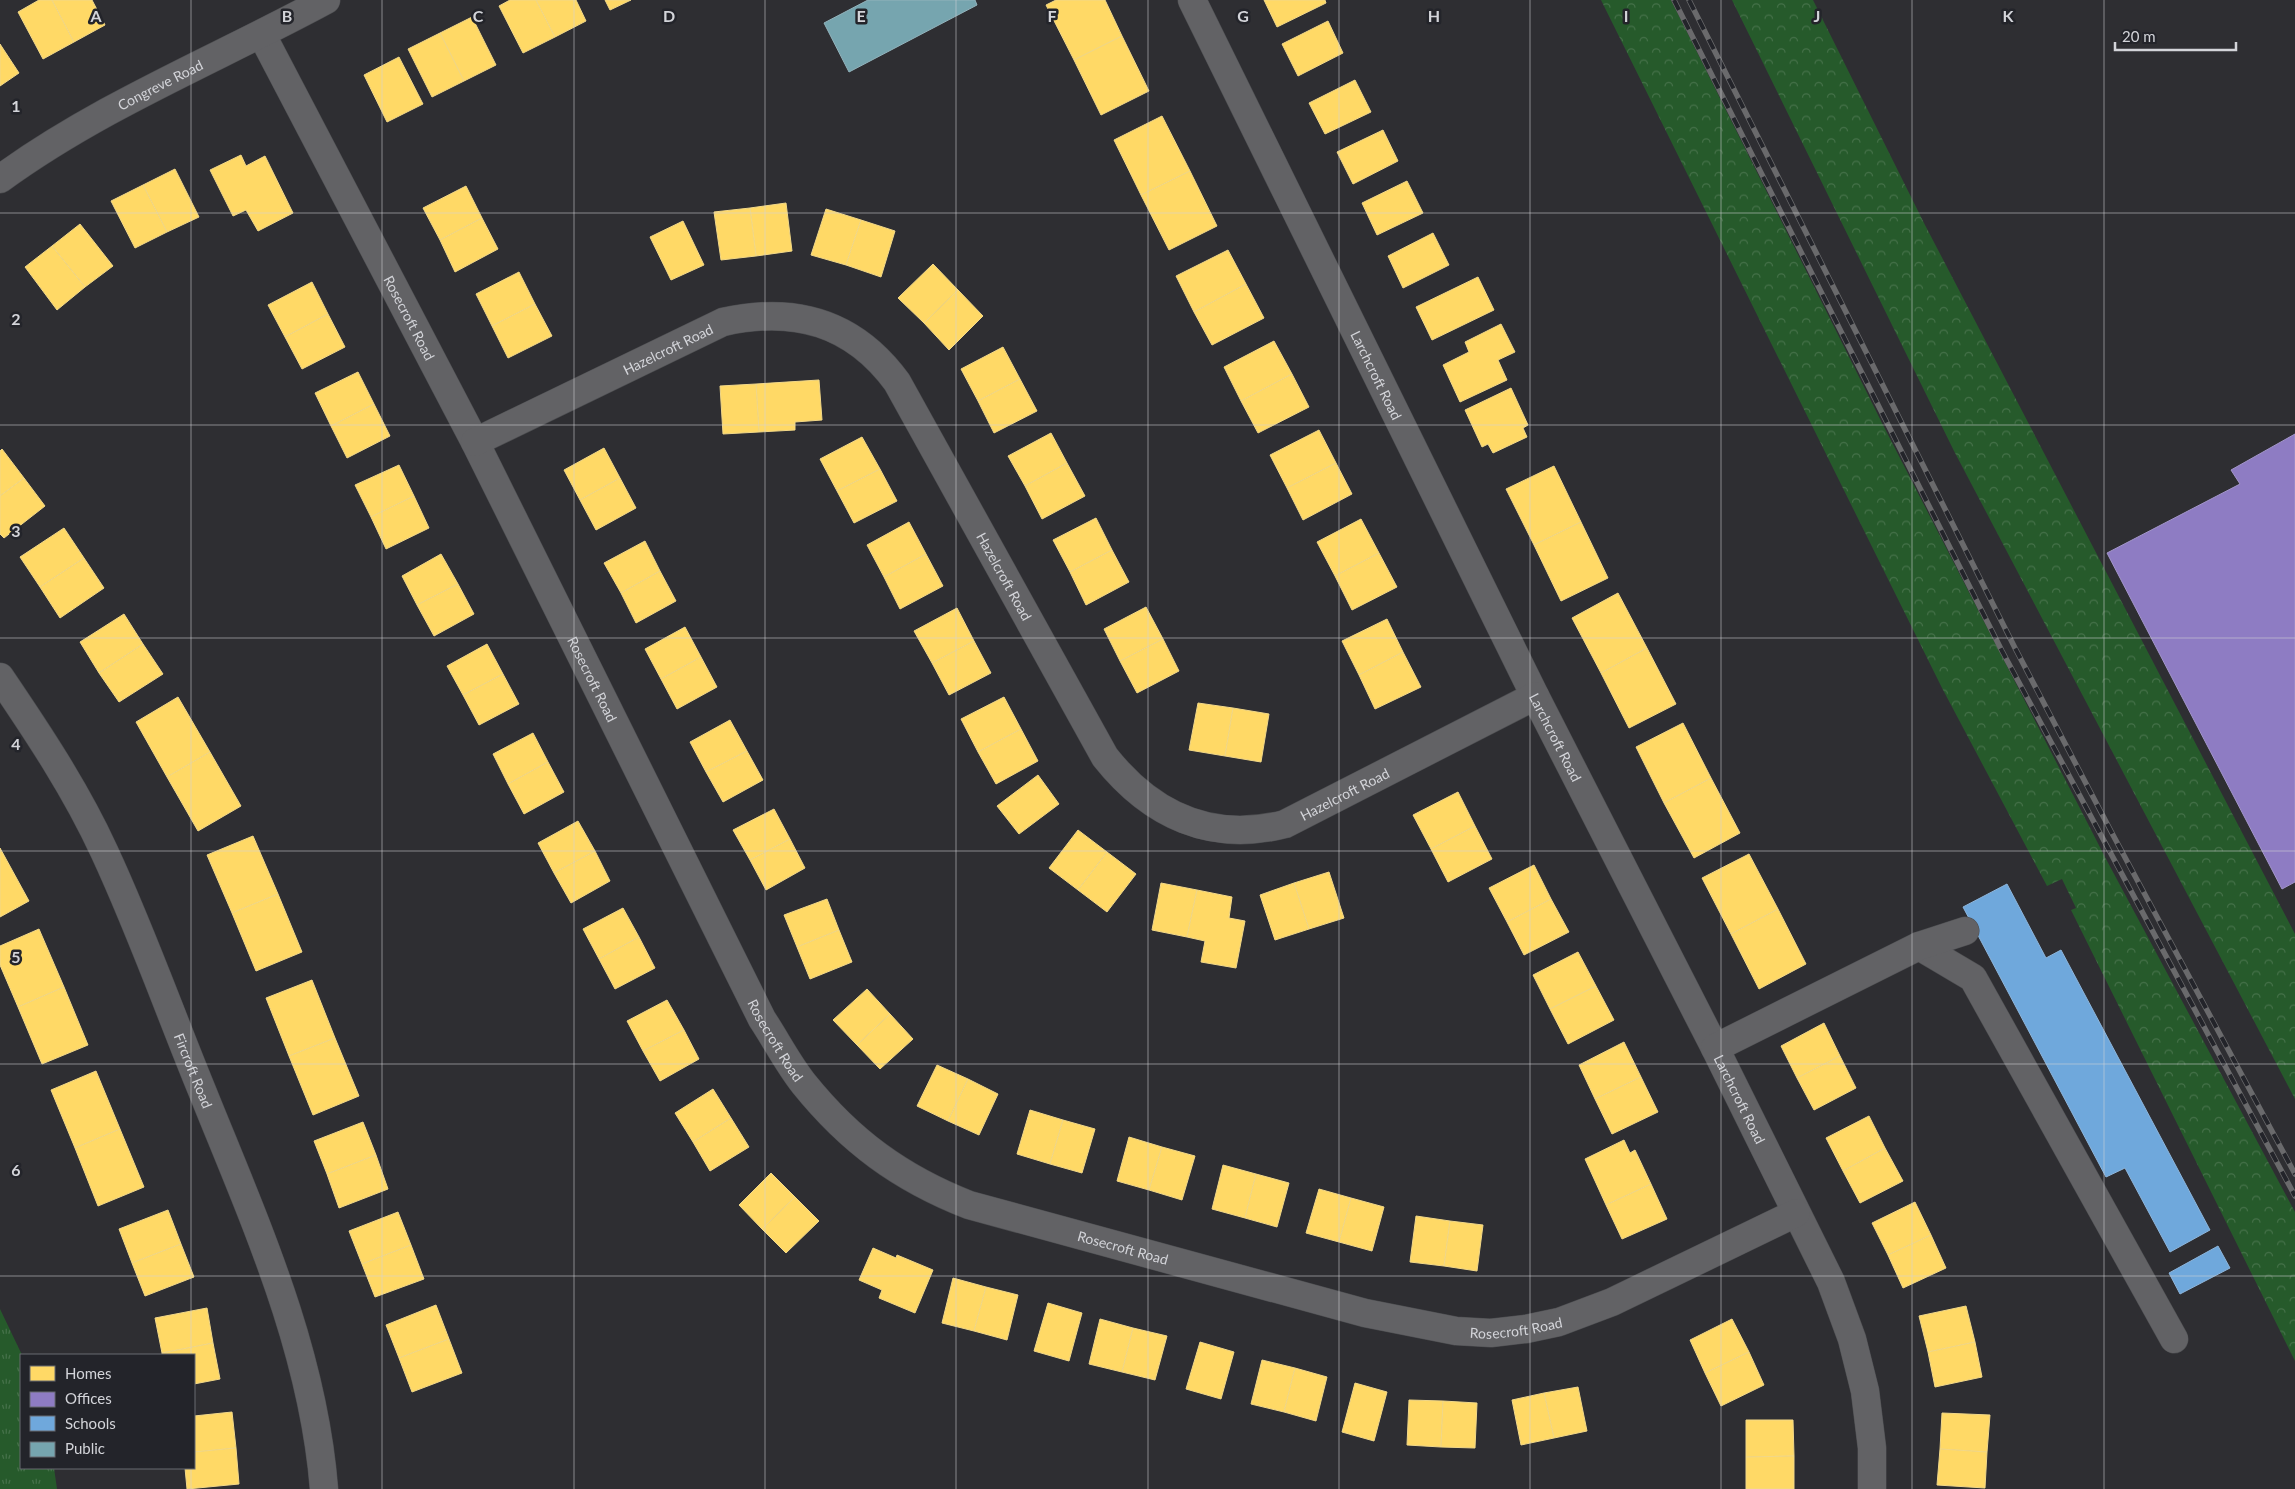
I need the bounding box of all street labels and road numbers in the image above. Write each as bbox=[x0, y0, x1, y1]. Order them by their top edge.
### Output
street label: Congreve Road bbox=[114, 56, 205, 113]
street label: Rosecroft Road bbox=[381, 272, 439, 363]
street label: Hazelcroft Road bbox=[620, 320, 715, 378]
street label: Larchcroft Road bbox=[1348, 328, 1406, 422]
street label: Hazelcroft Road bbox=[973, 529, 1036, 623]
street label: Rosecroft Road bbox=[564, 633, 621, 725]
street label: Larchcroft Road bbox=[1526, 690, 1586, 784]
street label: Hazelcroft Road bbox=[1297, 764, 1392, 824]
street label: Rosecroft Road bbox=[745, 996, 807, 1085]
street label: Fircroft Road bbox=[171, 1030, 217, 1110]
street label: Larchcroft Road bbox=[1711, 1052, 1769, 1146]
street label: Rosecroft Road bbox=[1076, 1227, 1170, 1267]
street label: Rosecroft Road bbox=[1469, 1313, 1564, 1342]

